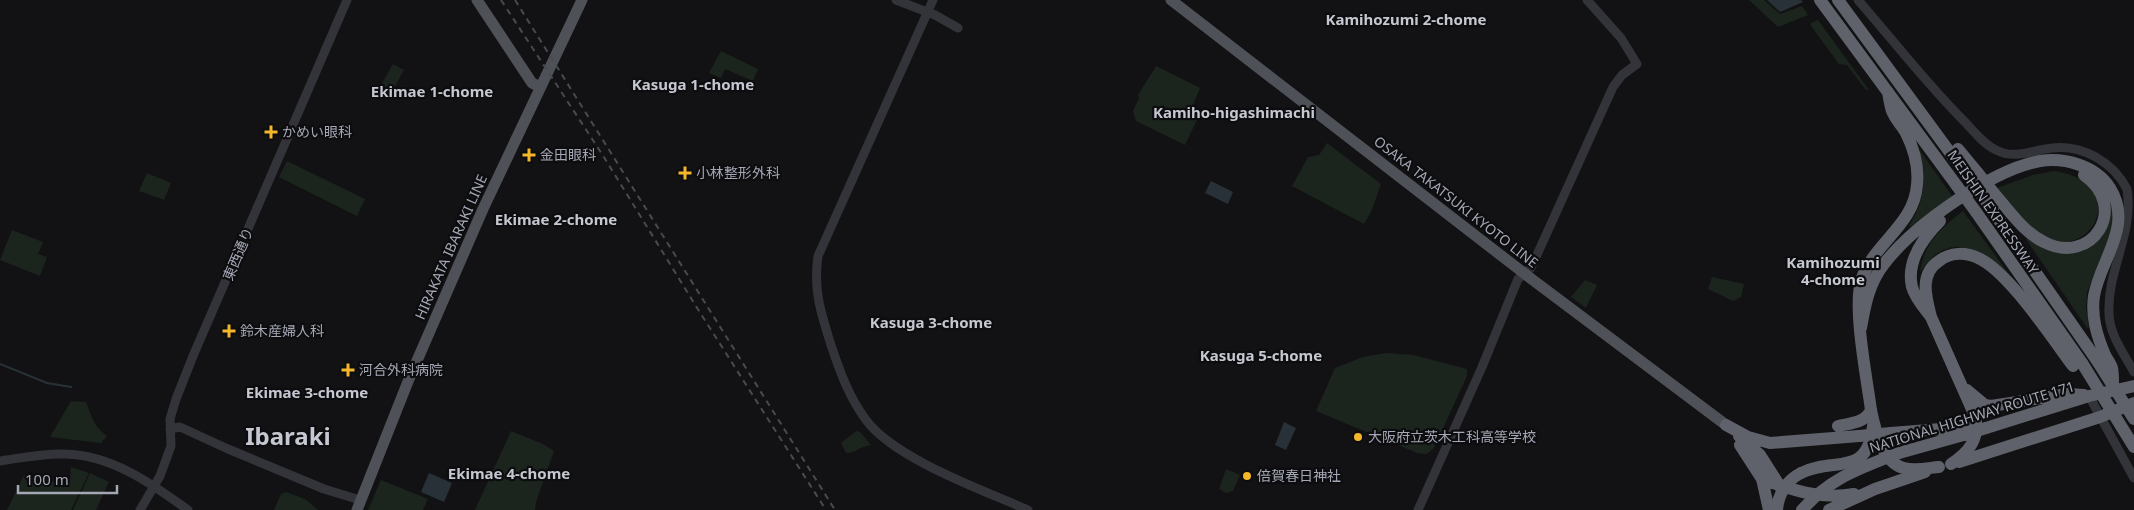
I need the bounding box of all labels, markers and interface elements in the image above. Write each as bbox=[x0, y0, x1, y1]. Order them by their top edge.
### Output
district label: Kamihozumi 2-chome bbox=[1325, 9, 1487, 29]
district label: Kasuga 1-chome bbox=[632, 74, 754, 94]
district label: Ekimae 1-chome bbox=[371, 81, 493, 101]
district label: Kamiho-higashimachi bbox=[1153, 102, 1315, 122]
place label: かめい眼科 bbox=[282, 122, 352, 141]
marker: かめい眼科 bbox=[264, 125, 278, 139]
street label: OSAKA TAKATSUKI KYOTO LINE bbox=[1370, 132, 1542, 272]
place label: 金田眼科 bbox=[540, 145, 596, 164]
street label: MEISHIN EXPRESSWAY bbox=[1943, 146, 2043, 277]
marker: 金田眼科 bbox=[522, 148, 536, 162]
place label: 小林整形外科 bbox=[696, 163, 780, 182]
marker: 小林整形外科 bbox=[678, 166, 692, 180]
street label: HIRAKATA IBARAKI LINE bbox=[410, 171, 491, 322]
district label: Ekimae 2-chome bbox=[495, 209, 617, 229]
street label: 東西通り bbox=[218, 224, 257, 283]
district label: Kamihozumi 4-chome bbox=[1786, 252, 1880, 289]
district label: Kasuga 3-chome bbox=[870, 312, 992, 332]
place label: 鈴木産婦人科 bbox=[240, 321, 324, 340]
marker: 鈴木産婦人科 bbox=[222, 324, 236, 338]
district label: Kasuga 5-chome bbox=[1200, 345, 1322, 365]
place label: 河合外科病院 bbox=[359, 360, 443, 379]
marker: 河合外科病院 bbox=[341, 363, 355, 377]
street label: NATIONAL HIGHWAY ROUTE 171 bbox=[1867, 376, 2077, 457]
district label: Ekimae 3-chome bbox=[246, 382, 368, 402]
district label: Ibaraki bbox=[245, 419, 331, 452]
place label: 大阪府立茨木工科高等学校 bbox=[1368, 427, 1536, 446]
marker: 大阪府立茨木工科高等学校 bbox=[1352, 431, 1364, 443]
scale bar bbox=[18, 462, 116, 494]
district label: Ekimae 4-chome bbox=[448, 463, 570, 483]
place label: 倍賀春日神社 bbox=[1257, 466, 1341, 485]
text: 100 m bbox=[25, 469, 69, 489]
marker: 倍賀春日神社 bbox=[1241, 470, 1253, 482]

